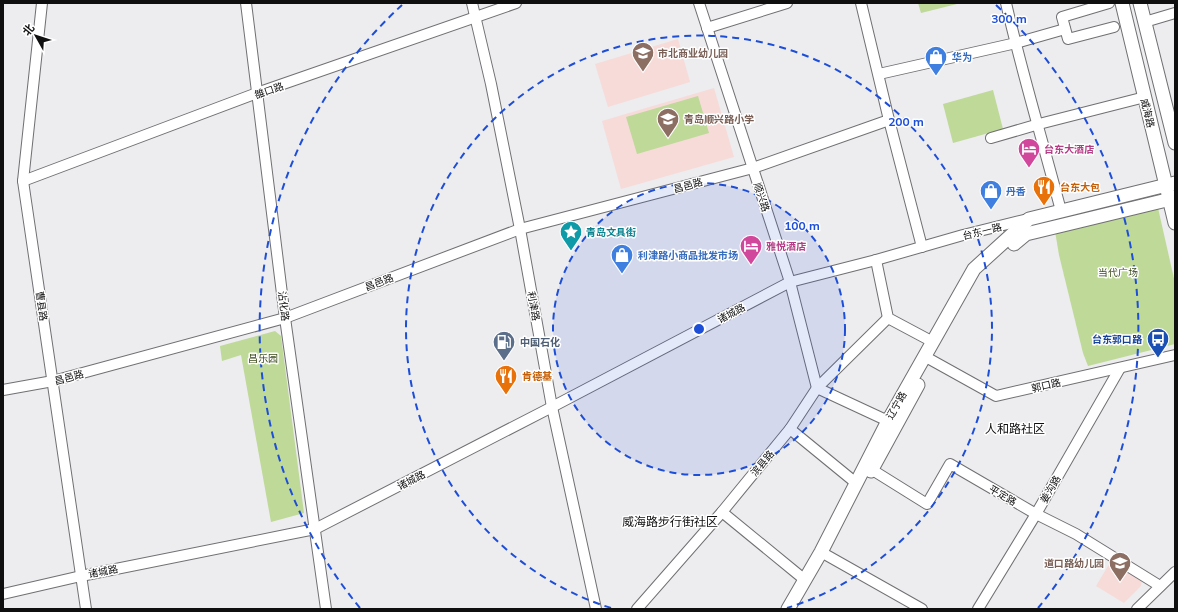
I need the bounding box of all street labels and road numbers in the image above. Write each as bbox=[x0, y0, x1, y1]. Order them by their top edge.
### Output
street label: 雒口路 bbox=[253, 79, 285, 102]
street label: 威海路 bbox=[1138, 97, 1157, 129]
street label: 昌邑路 bbox=[672, 175, 704, 196]
street label: 顺兴路 bbox=[751, 181, 772, 213]
street label: 台东一路 bbox=[961, 220, 1003, 243]
street label: 昌邑路 bbox=[363, 271, 396, 294]
street label: 曹县路 bbox=[33, 290, 50, 322]
street label: 沾化路 bbox=[275, 290, 292, 322]
street label: 利津路 bbox=[525, 290, 543, 322]
street label: 诸城路 bbox=[715, 301, 748, 326]
street label: 昌邑路 bbox=[53, 367, 85, 388]
street label: 郭口路 bbox=[1030, 376, 1062, 395]
street label: 辽宁路 bbox=[883, 389, 910, 421]
street label: 滨县路 bbox=[748, 448, 777, 479]
street label: 诸城路 bbox=[395, 468, 428, 493]
street label: 姜沟路 bbox=[1037, 473, 1064, 505]
street label: 平定路 bbox=[987, 482, 1019, 509]
street label: 诸城路 bbox=[87, 562, 119, 581]

